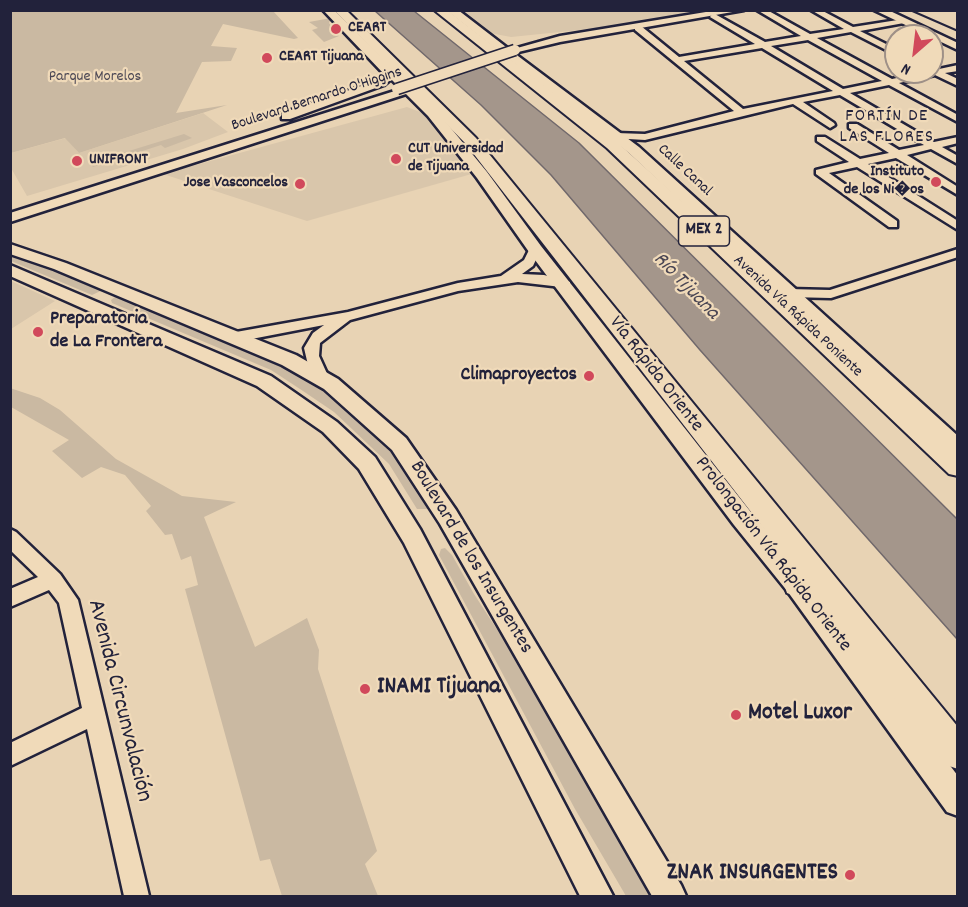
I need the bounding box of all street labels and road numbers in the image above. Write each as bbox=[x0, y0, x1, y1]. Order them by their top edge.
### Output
street label: Boulevard Bernardo O'Higgins bbox=[229, 63, 405, 137]
street label: Calle Canal bbox=[653, 141, 715, 201]
road number: MEX 2 bbox=[678, 216, 730, 246]
street label: Avenida Vía Rápida Poniente bbox=[728, 252, 866, 382]
street label: Vía Rápida Oriente bbox=[602, 312, 708, 438]
street label: Prolongación Vía Rápida Oriente bbox=[688, 453, 856, 657]
street label: Boulevard de los Insurgentes bbox=[403, 457, 537, 659]
street label: Avenida Circunvalación bbox=[79, 597, 157, 805]

